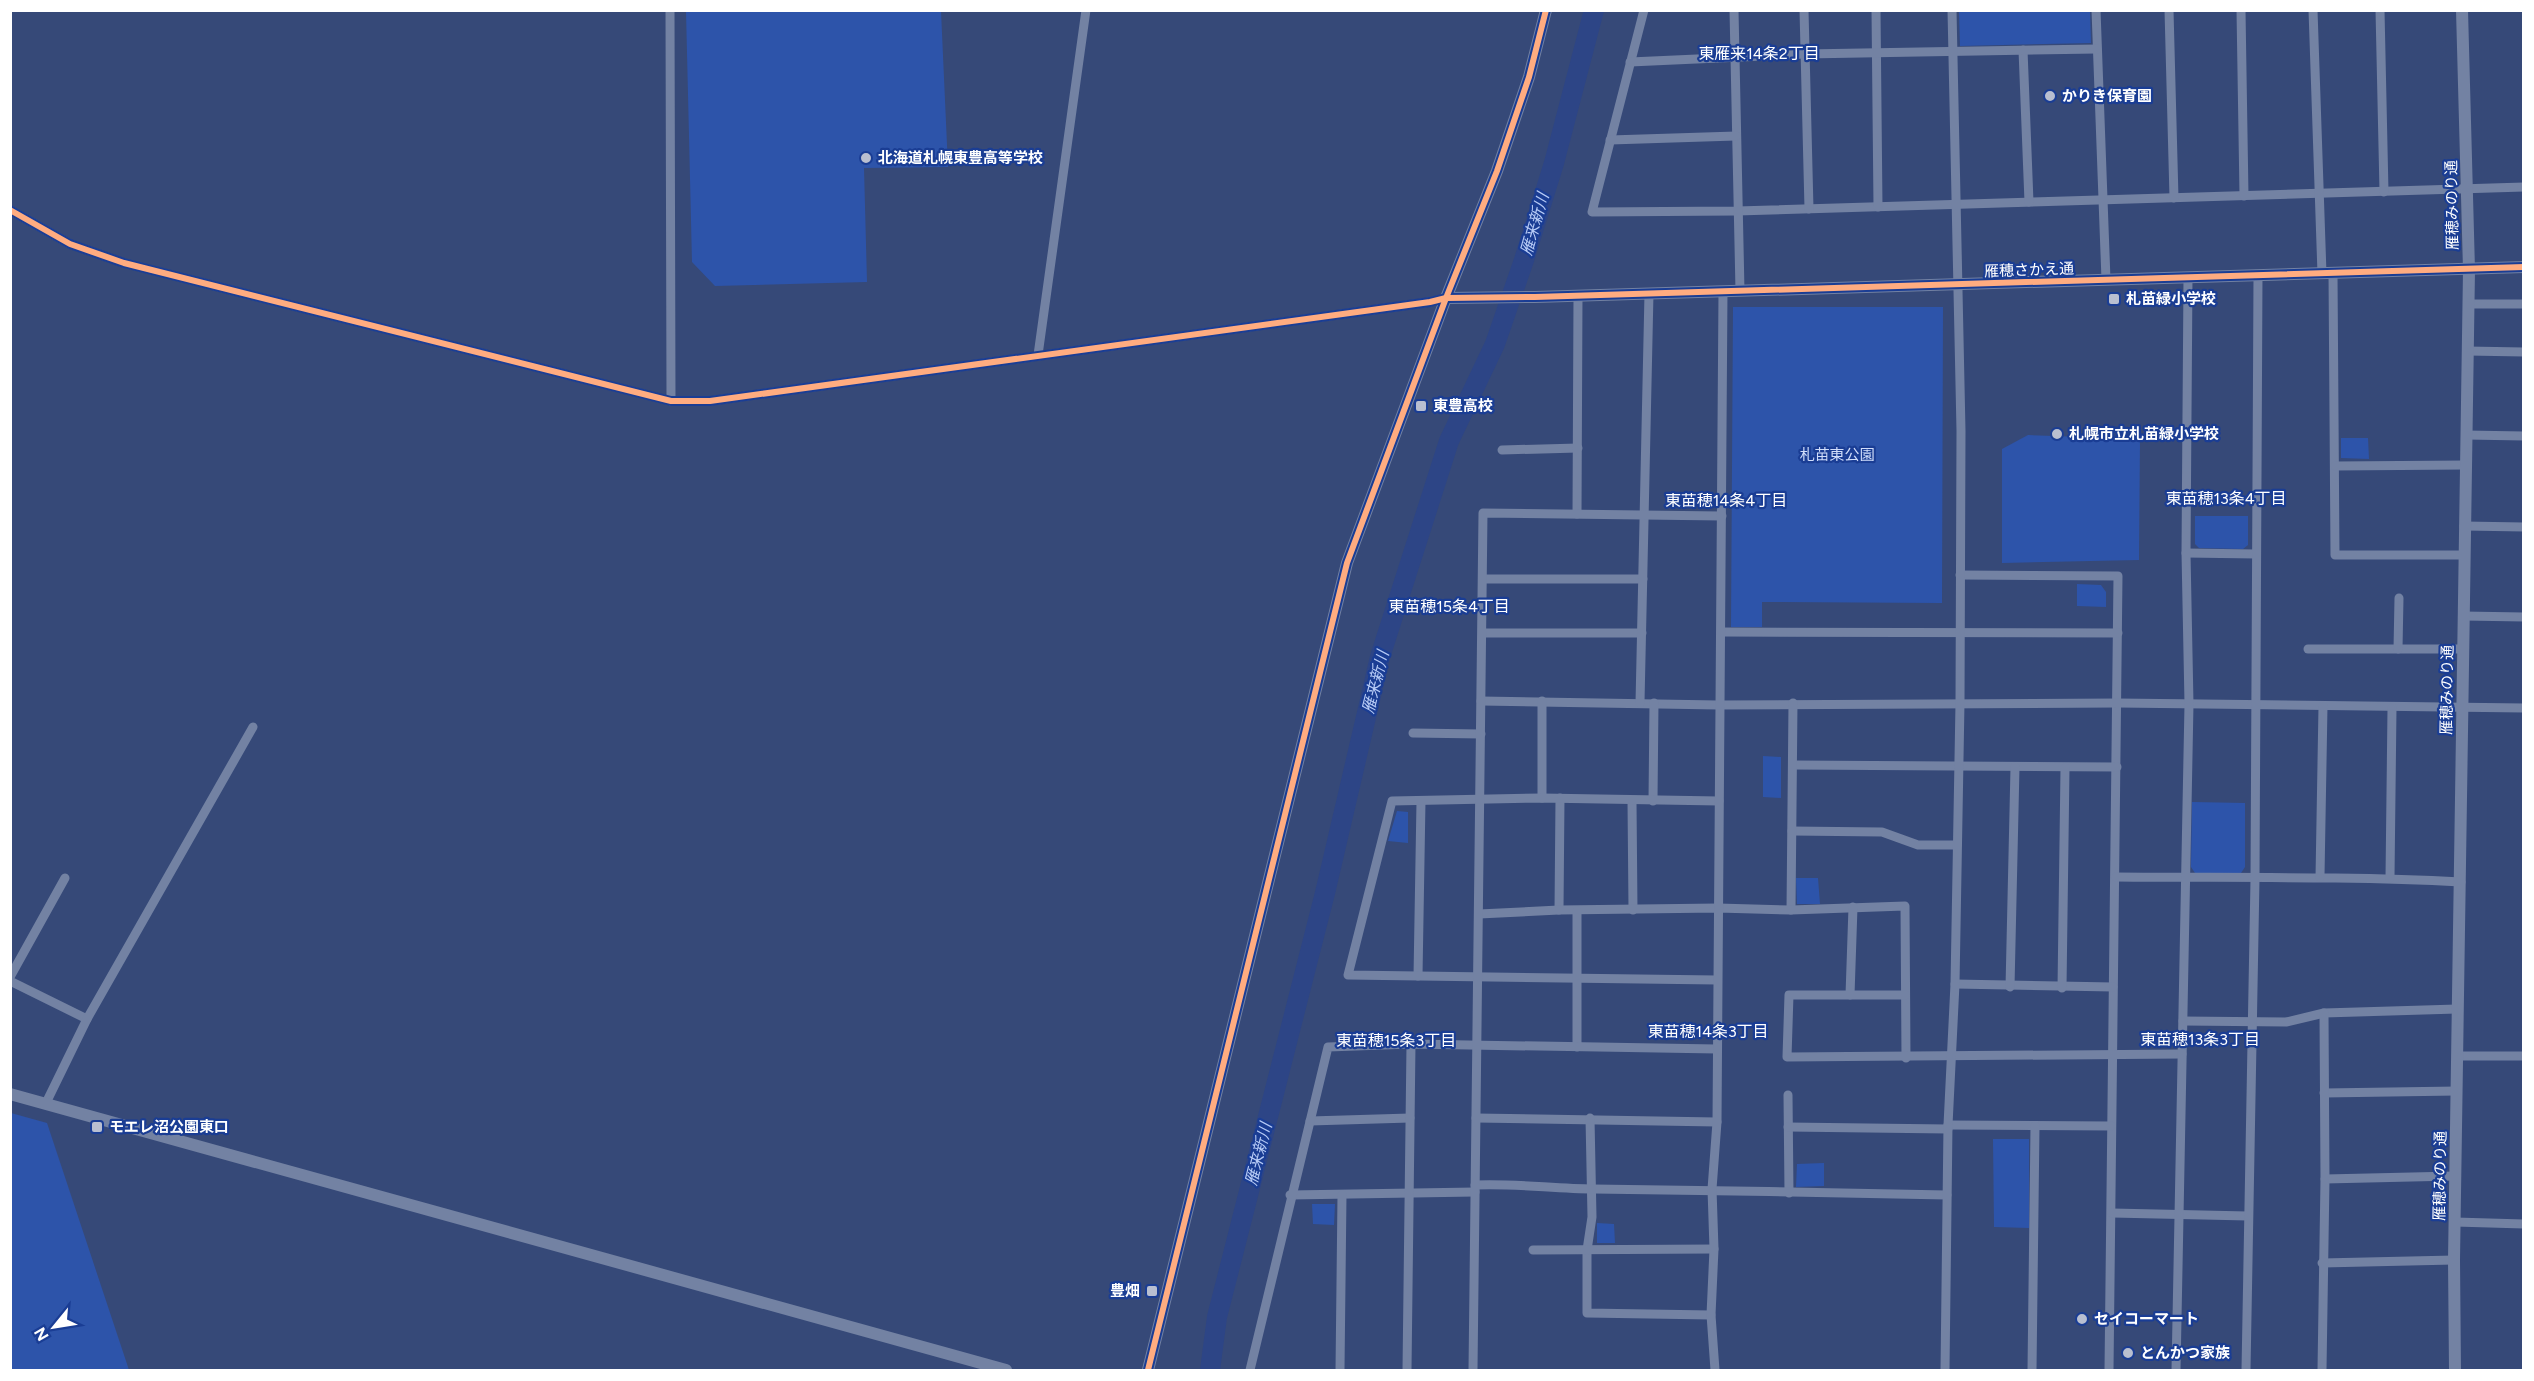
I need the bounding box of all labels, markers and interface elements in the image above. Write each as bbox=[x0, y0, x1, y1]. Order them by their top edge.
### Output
district label: 東雁来14条2丁目 bbox=[1698, 44, 1820, 63]
place label: かりき保育園 bbox=[2062, 87, 2152, 105]
marker: かりき保育園 bbox=[2043, 89, 2057, 103]
place label: 北海道札幌東豊高等学校 bbox=[878, 149, 1043, 167]
marker: 北海道札幌東豊高等学校 bbox=[859, 151, 873, 165]
street label: 雁穂みのり通 bbox=[2442, 160, 2462, 250]
water label: 雁来新川 bbox=[1517, 189, 1553, 258]
street label: 雁穂さかえ通 bbox=[1984, 259, 2074, 281]
place label: 札苗緑小学校 bbox=[2126, 290, 2216, 308]
marker: 札苗緑小学校 bbox=[2107, 292, 2121, 306]
place label: 東豊高校 bbox=[1433, 397, 1493, 415]
marker: 東豊高校 bbox=[1414, 399, 1428, 413]
place label: 札幌市立札苗緑小学校 bbox=[2069, 425, 2219, 443]
marker: 札幌市立札苗緑小学校 bbox=[2050, 427, 2064, 441]
park label: 札苗東公園 bbox=[1799, 446, 1875, 464]
district label: 東苗穂13条4丁目 bbox=[2165, 489, 2287, 508]
district label: 東苗穂14条4丁目 bbox=[1665, 491, 1787, 510]
district label: 東苗穂15条4丁目 bbox=[1388, 597, 1510, 616]
street label: 雁穂みのり通 bbox=[2437, 645, 2457, 735]
water label: 雁来新川 bbox=[1359, 647, 1393, 715]
district label: 東苗穂14条3丁目 bbox=[1647, 1022, 1769, 1041]
district label: 東苗穂13条3丁目 bbox=[2140, 1030, 2260, 1049]
district label: 東苗穂15条3丁目 bbox=[1336, 1031, 1456, 1050]
place label: モエレ沼公園東口 bbox=[109, 1118, 229, 1136]
water label: 雁来新川 bbox=[1242, 1119, 1276, 1187]
marker: モエレ沼公園東口 bbox=[90, 1120, 104, 1134]
street label: 雁穂みのり通 bbox=[2430, 1131, 2450, 1221]
place label: 豊畑 bbox=[1110, 1282, 1140, 1300]
marker: 豊畑 bbox=[1145, 1284, 1159, 1298]
north arrow bbox=[24, 1297, 84, 1357]
place label: セイコーマート bbox=[2094, 1310, 2199, 1328]
marker: セイコーマート bbox=[2075, 1312, 2089, 1326]
text: N bbox=[30, 1324, 53, 1344]
place label: とんかつ家族 bbox=[2140, 1344, 2230, 1362]
marker: とんかつ家族 bbox=[2121, 1346, 2135, 1360]

